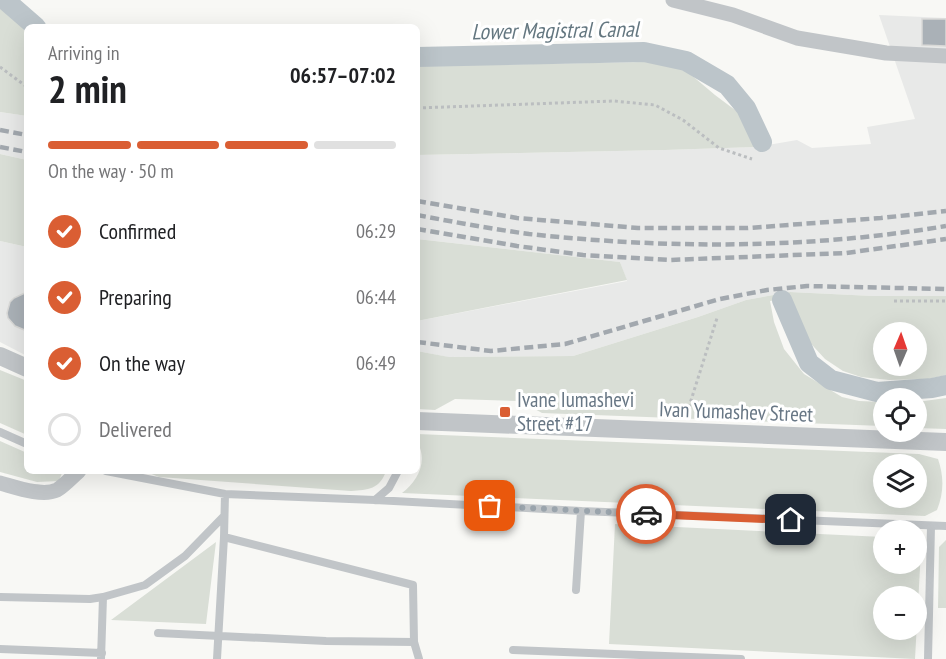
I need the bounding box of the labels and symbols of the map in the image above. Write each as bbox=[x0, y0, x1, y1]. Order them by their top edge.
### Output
water label: Lower Magistral Canal bbox=[471, 15, 641, 45]
north arrow bbox=[873, 322, 927, 376]
place label: Ivane Iumashevi Street #17 bbox=[517, 386, 634, 437]
street label: Ivan Yumashev Street bbox=[658, 395, 814, 428]
marker: Ivane Iumashevi Street #17 bbox=[498, 405, 512, 419]
pin bbox=[464, 480, 515, 531]
courier bbox=[616, 484, 676, 544]
pin bbox=[765, 494, 816, 545]

